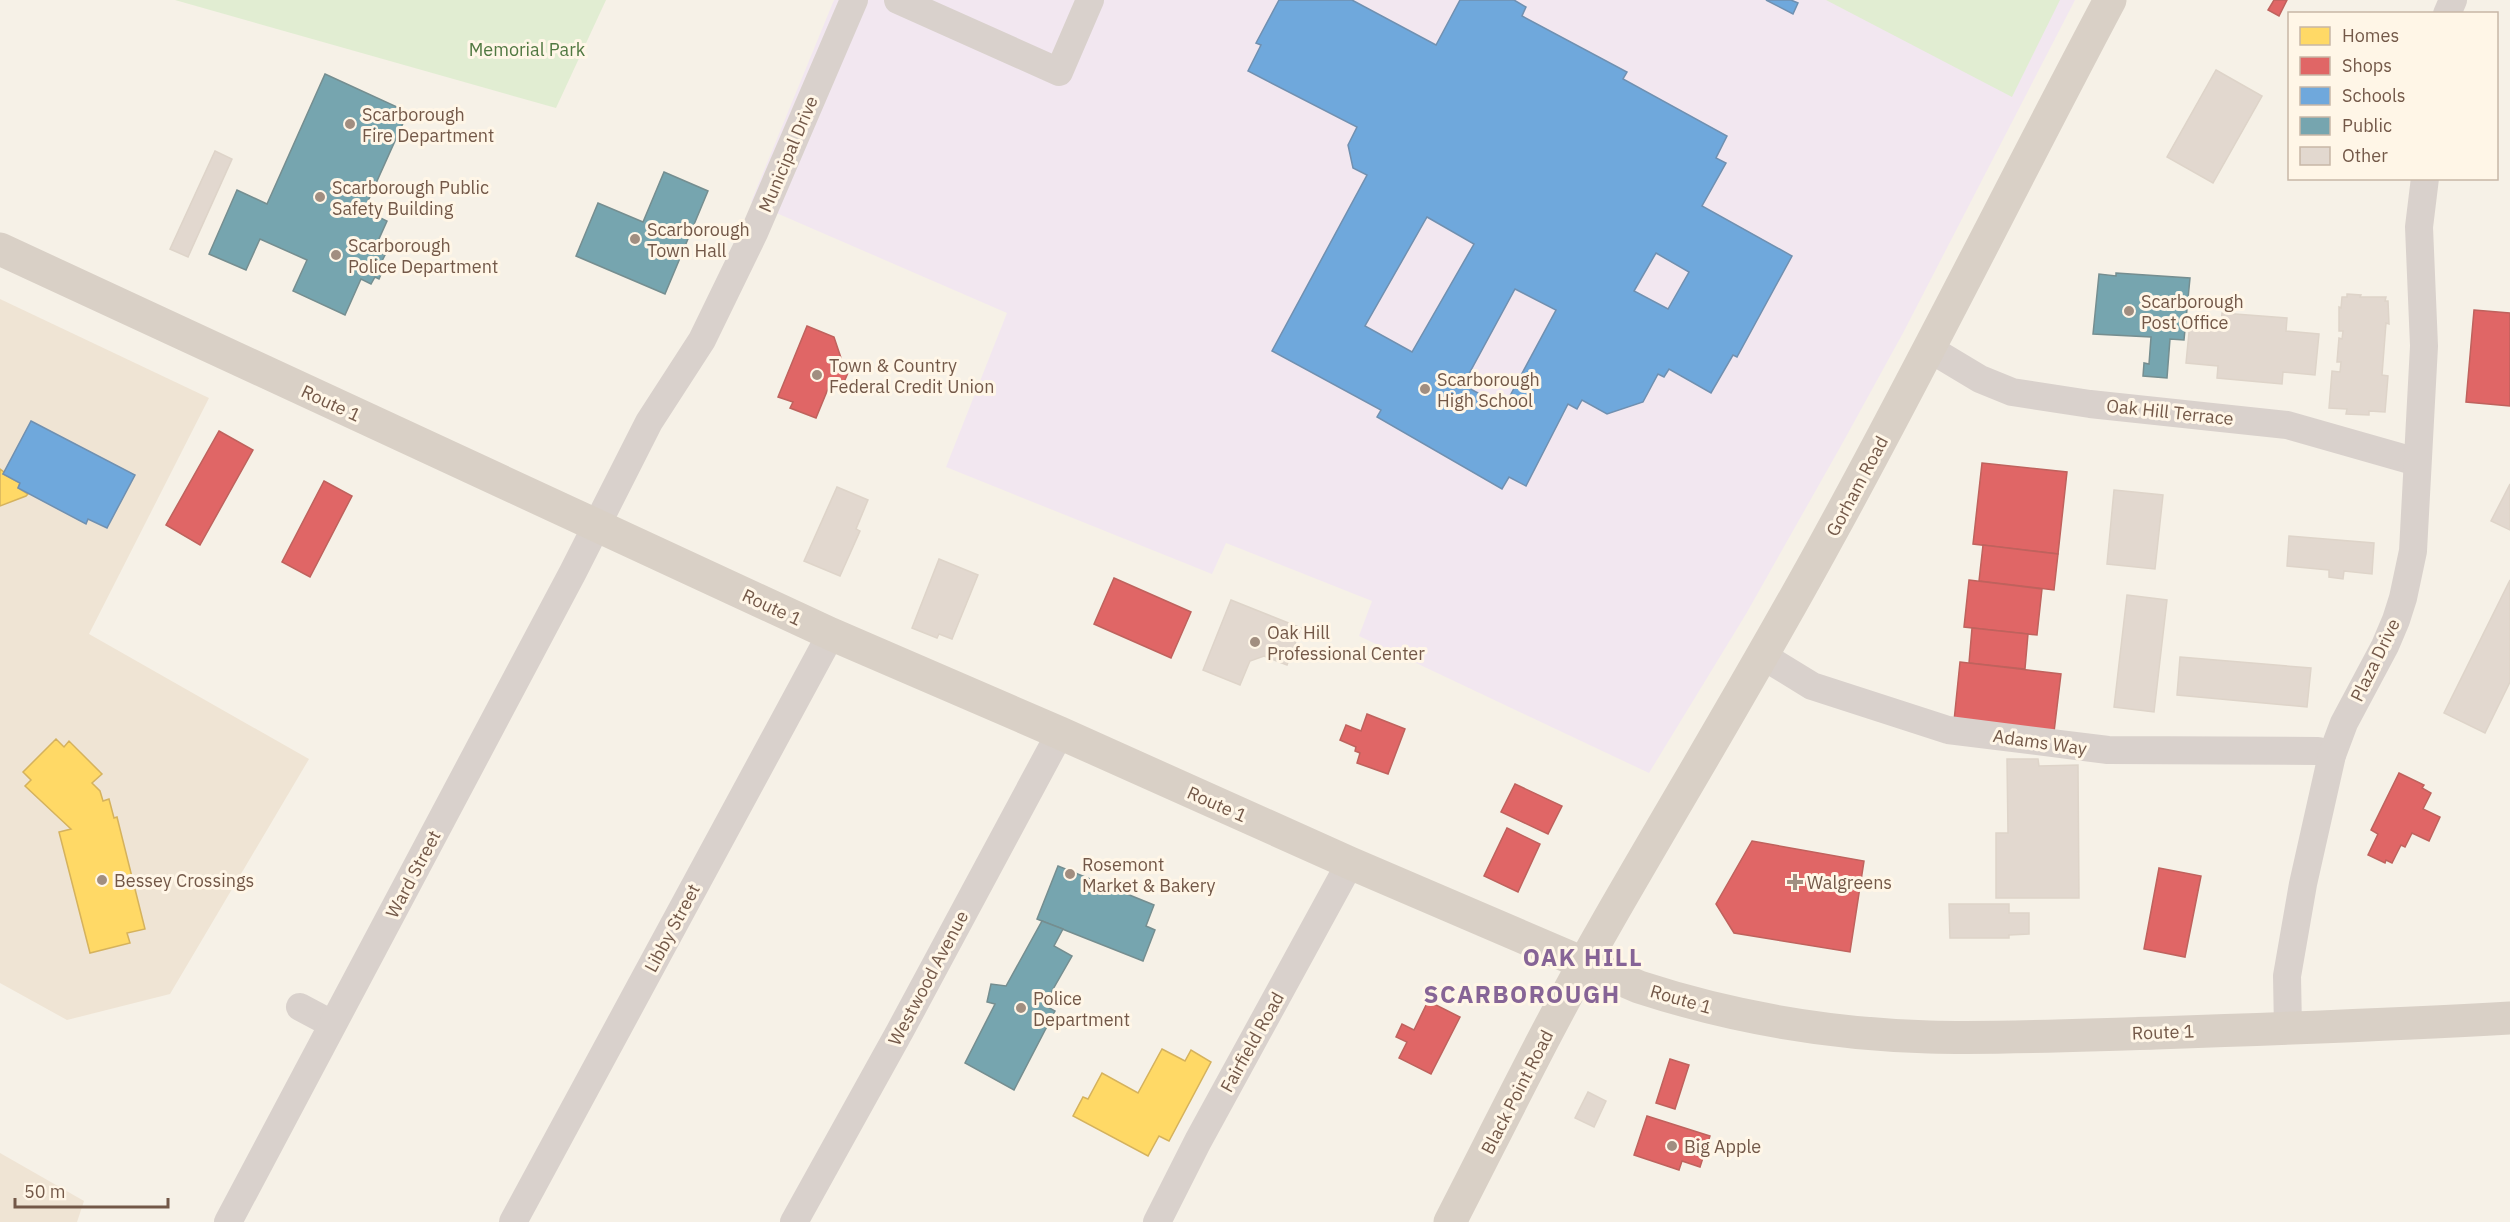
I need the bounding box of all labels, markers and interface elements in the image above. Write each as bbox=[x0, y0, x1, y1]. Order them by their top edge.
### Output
legend bbox=[2288, 12, 2498, 180]
text: Homes bbox=[2342, 24, 2399, 47]
park label: Memorial Park bbox=[469, 38, 586, 61]
text: Shops bbox=[2342, 54, 2392, 77]
text: Schools bbox=[2342, 84, 2406, 107]
street label: Municipal Drive bbox=[753, 92, 823, 216]
place label: Scarborough Fire Department bbox=[362, 103, 494, 147]
text: Public bbox=[2342, 114, 2392, 137]
marker: Scarborough Fire Department bbox=[343, 117, 357, 131]
text: Other bbox=[2342, 144, 2388, 167]
place label: Scarborough Public Safety Building bbox=[332, 176, 489, 220]
marker: Scarborough Public Safety Building bbox=[313, 190, 327, 204]
place label: Scarborough Town Hall bbox=[647, 218, 750, 262]
marker: Scarborough Town Hall bbox=[628, 232, 642, 246]
place label: Scarborough Police Department bbox=[348, 234, 498, 278]
marker: Scarborough Police Department bbox=[329, 248, 343, 262]
place label: Scarborough Post Office bbox=[2141, 290, 2244, 334]
marker: Scarborough Post Office bbox=[2122, 304, 2136, 318]
place label: Town & Country Federal Credit Union bbox=[829, 354, 994, 398]
marker: Town & Country Federal Credit Union bbox=[810, 368, 824, 382]
place label: Scarborough High School bbox=[1437, 368, 1540, 412]
street label: Route 1 bbox=[298, 379, 364, 427]
marker: Scarborough High School bbox=[1418, 382, 1432, 396]
street label: Oak Hill Terrace bbox=[2105, 394, 2235, 430]
street label: Gorham Road bbox=[1821, 432, 1893, 540]
street label: Route 1 bbox=[739, 583, 805, 631]
street label: Plaza Drive bbox=[2345, 615, 2405, 705]
place label: Oak Hill Professional Center bbox=[1267, 621, 1425, 665]
marker: Oak Hill Professional Center bbox=[1248, 635, 1262, 649]
street label: Adams Way bbox=[1992, 724, 2088, 760]
street label: Route 1 bbox=[1184, 781, 1250, 827]
street label: Ward Street bbox=[380, 826, 446, 922]
place label: Rosemont Market & Bakery bbox=[1082, 853, 1215, 897]
marker: Rosemont Market & Bakery bbox=[1063, 867, 1077, 881]
place label: Bessey Crossings bbox=[114, 869, 254, 892]
place label: Walgreens bbox=[1807, 871, 1892, 894]
marker: Bessey Crossings bbox=[95, 873, 109, 887]
marker: Walgreens bbox=[1788, 875, 1802, 889]
street label: Libby Street bbox=[639, 880, 705, 976]
street label: Westwood Avenue bbox=[883, 907, 973, 1049]
district label: OAK HILL bbox=[1523, 941, 1643, 973]
district label: SCARBOROUGH bbox=[1423, 978, 1621, 1010]
street label: Route 1 bbox=[1648, 979, 1714, 1019]
place label: Police Department bbox=[1033, 987, 1130, 1031]
street label: Fairfield Road bbox=[1215, 988, 1289, 1096]
marker: Police Department bbox=[1014, 1001, 1028, 1015]
street label: Route 1 bbox=[2131, 1019, 2195, 1045]
street label: Black Point Road bbox=[1476, 1026, 1558, 1158]
place label: Big Apple bbox=[1684, 1135, 1761, 1158]
marker: Big Apple bbox=[1665, 1139, 1679, 1153]
scale bar bbox=[15, 1171, 168, 1209]
text: 50 m bbox=[24, 1180, 66, 1203]

